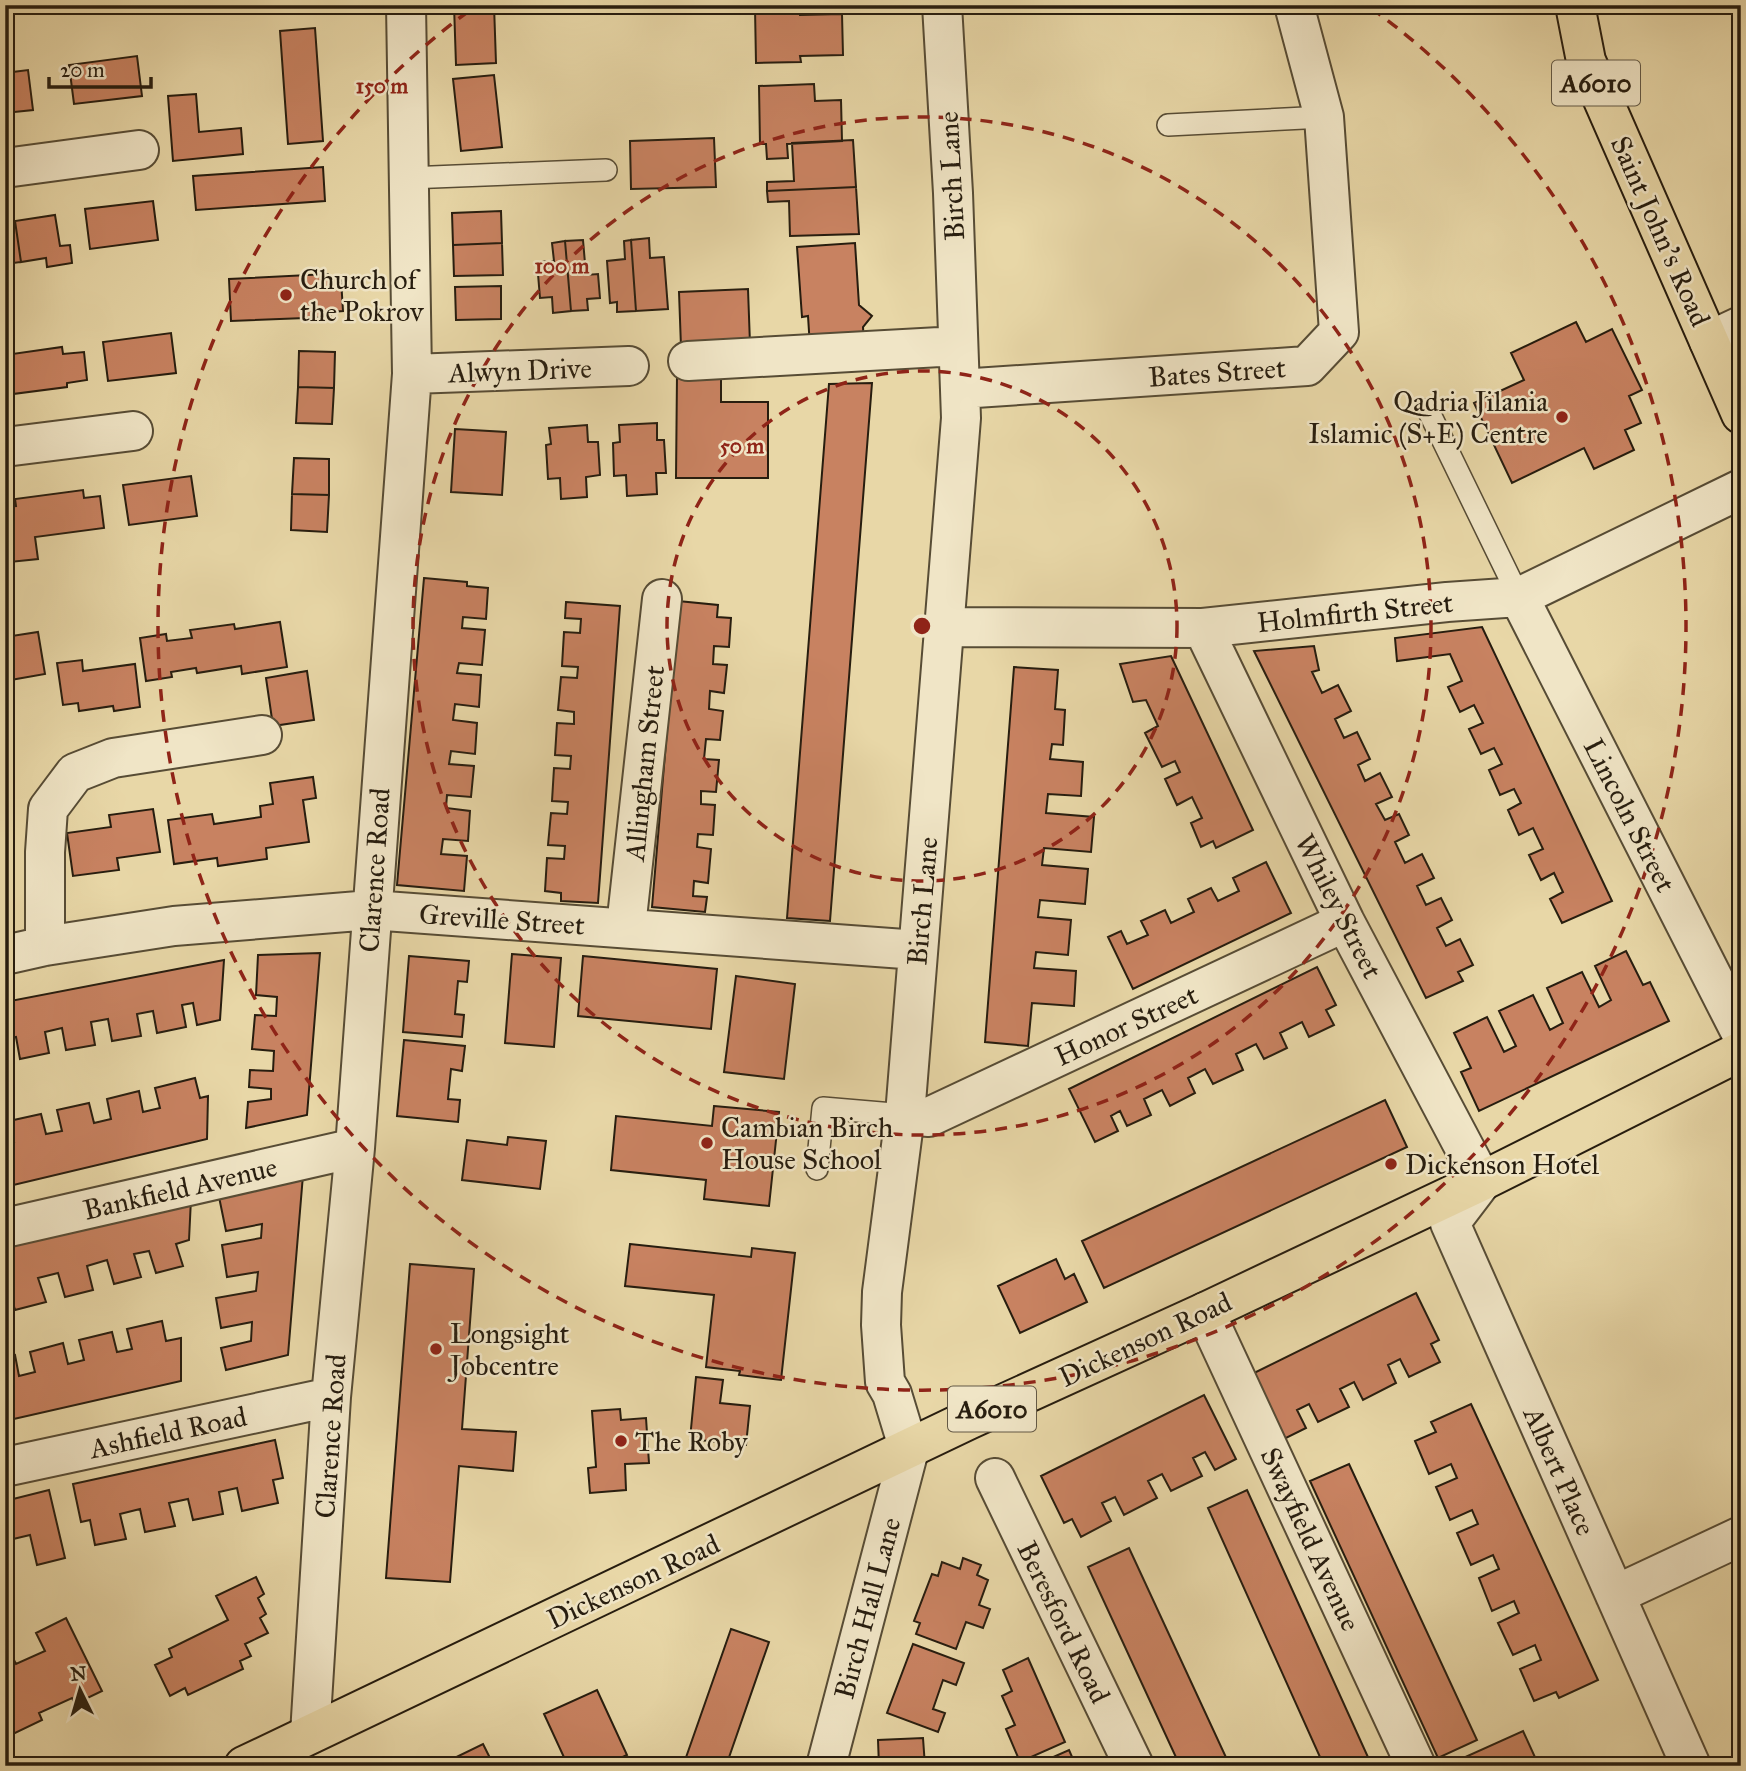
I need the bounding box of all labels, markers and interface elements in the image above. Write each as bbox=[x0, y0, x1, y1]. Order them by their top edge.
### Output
scale bar bbox=[49, 46, 150, 90]
text: 20 m bbox=[60, 57, 105, 83]
road number: A6010 bbox=[1552, 60, 1640, 106]
text: 150 m bbox=[356, 73, 408, 99]
street label: Birch Lane bbox=[931, 111, 972, 241]
street label: Saint John's Road bbox=[1603, 130, 1718, 332]
text: 100 m bbox=[535, 253, 590, 279]
place label: Church of the Pokrov bbox=[300, 262, 425, 329]
marker: Church of the Pokrov bbox=[278, 287, 294, 303]
street label: Bates Street bbox=[1147, 350, 1287, 395]
street label: Alwyn Drive bbox=[447, 351, 592, 391]
place label: Qadria Jilania Islamic (S+E) Centre bbox=[1308, 384, 1548, 451]
marker: Qadria Jilania Islamic (S+E) Centre bbox=[1554, 409, 1570, 425]
text: 50 m bbox=[720, 433, 764, 459]
street label: Holmfirth Street bbox=[1255, 585, 1455, 640]
centre of rings bbox=[910, 614, 934, 638]
street label: Allingham Street bbox=[617, 663, 672, 864]
street label: Lincoln Street bbox=[1576, 732, 1683, 898]
street label: Clarence Road bbox=[351, 787, 398, 953]
street label: Whiley Street bbox=[1287, 828, 1390, 985]
street label: Birch Lane bbox=[899, 835, 946, 967]
street label: Greville Street bbox=[418, 896, 586, 943]
street label: Honor Street bbox=[1049, 977, 1203, 1074]
place label: Cambian Birch House School bbox=[721, 1110, 894, 1177]
marker: Cambian Birch House School bbox=[699, 1135, 715, 1151]
place label: Dickenson Hotel bbox=[1405, 1147, 1600, 1182]
street label: Bankfield Avenue bbox=[80, 1149, 281, 1228]
marker: Dickenson Hotel bbox=[1383, 1156, 1399, 1172]
street label: Dickenson Road bbox=[1053, 1284, 1237, 1395]
place label: Longsight Jobcentre bbox=[447, 1316, 570, 1383]
marker: Longsight Jobcentre bbox=[428, 1341, 444, 1357]
street label: Clarence Road bbox=[307, 1353, 354, 1519]
road number: A6010 bbox=[948, 1386, 1036, 1432]
street label: Ashfield Road bbox=[85, 1399, 250, 1466]
street label: Albert Place bbox=[1515, 1401, 1603, 1541]
place label: The Roby bbox=[635, 1424, 748, 1459]
marker: The Roby bbox=[613, 1433, 629, 1449]
street label: Swayfield Avenue bbox=[1253, 1442, 1368, 1636]
street label: Birch Hall Lane bbox=[826, 1514, 909, 1703]
street label: Dickenson Road bbox=[541, 1526, 725, 1637]
street label: Beresford Road bbox=[1009, 1535, 1118, 1709]
north arrow bbox=[46, 1656, 116, 1726]
text: N bbox=[70, 1661, 88, 1686]

